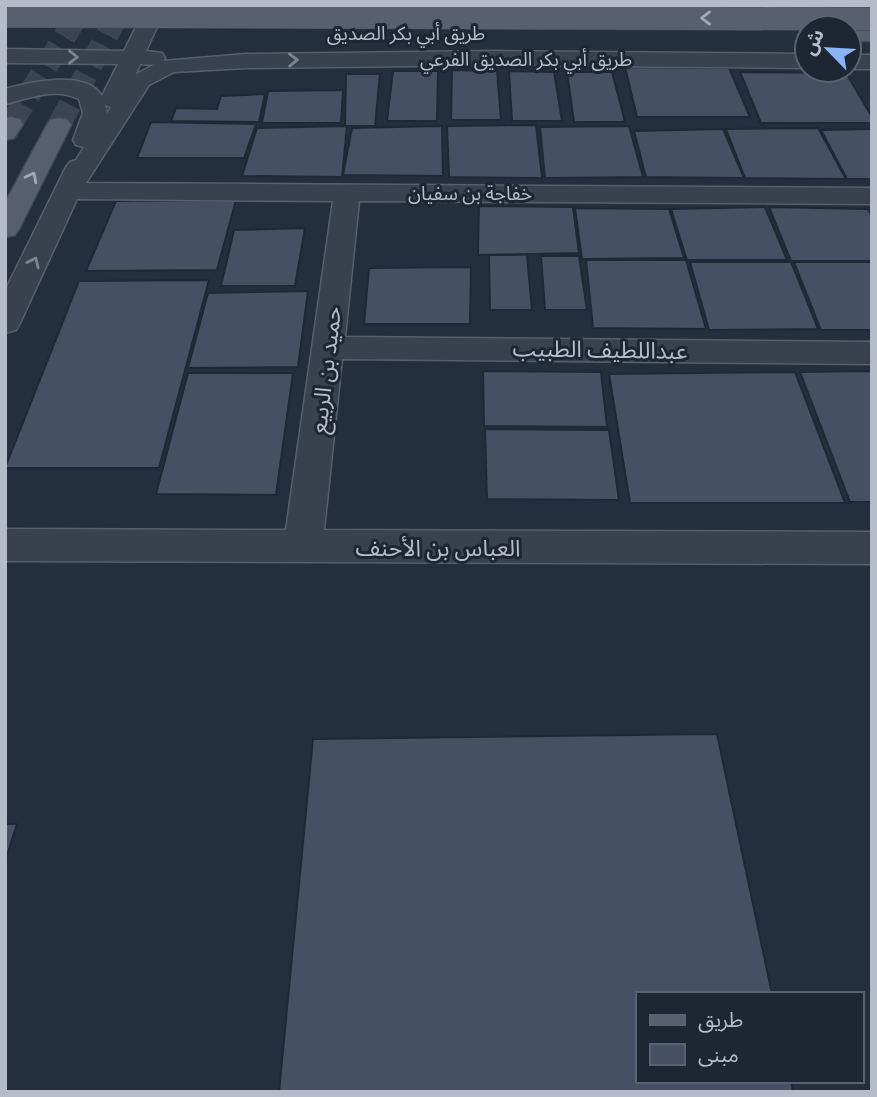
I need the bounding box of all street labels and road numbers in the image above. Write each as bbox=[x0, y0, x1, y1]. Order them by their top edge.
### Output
street label: طريق أبي بكر الصديق bbox=[327, 22, 485, 48]
street label: طريق أبي بكر الصديق الفرعي bbox=[420, 48, 632, 74]
street label: خفاجة بن سفيان bbox=[408, 182, 532, 205]
street label: حميد بن الربيع bbox=[305, 305, 350, 436]
street label: عبداللطيف الطبيب bbox=[512, 335, 688, 365]
street label: العباس بن الأحنف bbox=[356, 535, 520, 562]

